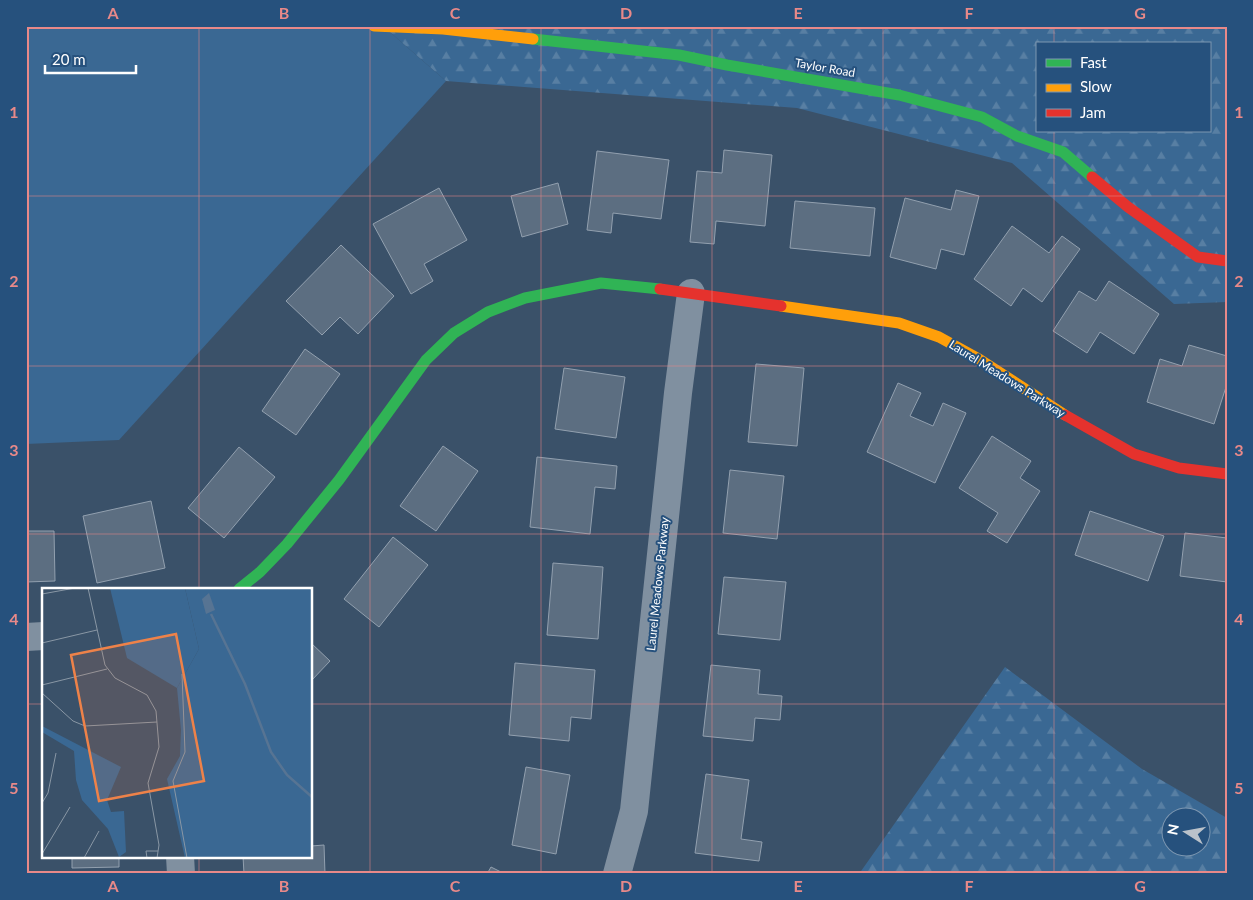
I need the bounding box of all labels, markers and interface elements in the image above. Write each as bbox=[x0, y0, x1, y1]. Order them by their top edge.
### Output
text: A bbox=[106, 3, 119, 22]
text: B bbox=[279, 3, 289, 22]
text: C bbox=[450, 3, 461, 22]
text: D bbox=[620, 3, 632, 22]
text: E bbox=[793, 3, 803, 22]
text: F bbox=[964, 3, 974, 22]
text: G bbox=[1134, 3, 1146, 22]
scale bar bbox=[45, 42, 136, 74]
legend bbox=[1036, 42, 1210, 132]
text: 20 m bbox=[52, 50, 86, 68]
text: Fast bbox=[1080, 53, 1107, 71]
street label: Taylor Road bbox=[794, 55, 857, 80]
text: Slow bbox=[1080, 77, 1112, 95]
text: 1 bbox=[9, 102, 19, 121]
text: 1 bbox=[1234, 102, 1244, 121]
text: Jam bbox=[1080, 103, 1106, 121]
text: 2 bbox=[9, 271, 19, 290]
text: 2 bbox=[1234, 271, 1244, 290]
street label: Laurel Meadows Parkway bbox=[946, 337, 1069, 421]
text: 3 bbox=[9, 440, 19, 459]
text: 3 bbox=[1234, 440, 1244, 459]
street label: Laurel Meadows Parkway bbox=[643, 516, 672, 652]
inset map bbox=[42, 588, 312, 858]
text: 4 bbox=[9, 609, 19, 628]
text: 4 bbox=[1234, 609, 1244, 628]
text: 5 bbox=[9, 778, 19, 797]
text: 5 bbox=[1234, 778, 1244, 797]
north arrow bbox=[1160, 808, 1210, 858]
text: N bbox=[1163, 823, 1182, 836]
text: A bbox=[106, 876, 119, 895]
text: B bbox=[279, 876, 289, 895]
text: C bbox=[450, 876, 461, 895]
text: D bbox=[620, 876, 632, 895]
text: E bbox=[793, 876, 803, 895]
text: F bbox=[964, 876, 974, 895]
text: G bbox=[1134, 876, 1146, 895]

